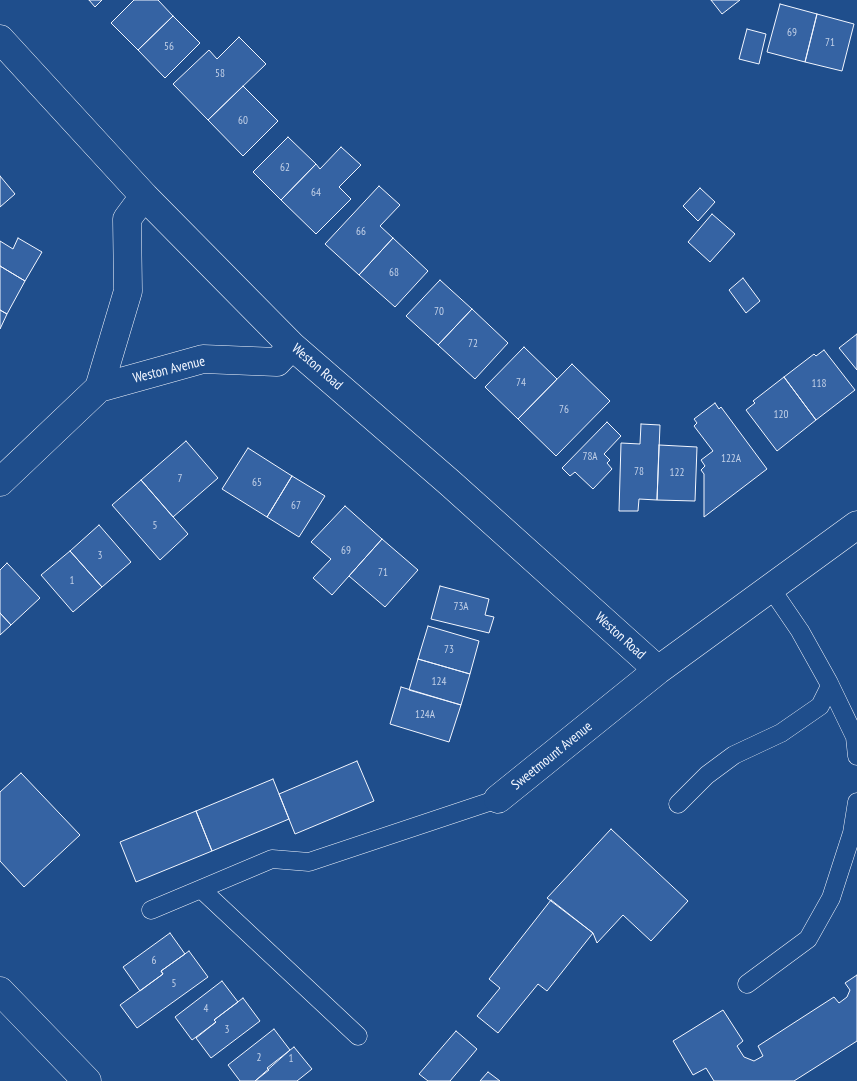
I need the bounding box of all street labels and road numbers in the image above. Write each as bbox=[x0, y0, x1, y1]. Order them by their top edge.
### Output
street label: Weston Road bbox=[288, 340, 346, 394]
street label: Weston Avenue bbox=[131, 353, 207, 387]
street label: Weston Road bbox=[591, 609, 649, 663]
street label: Sweetmount Avenue bbox=[508, 718, 596, 794]

